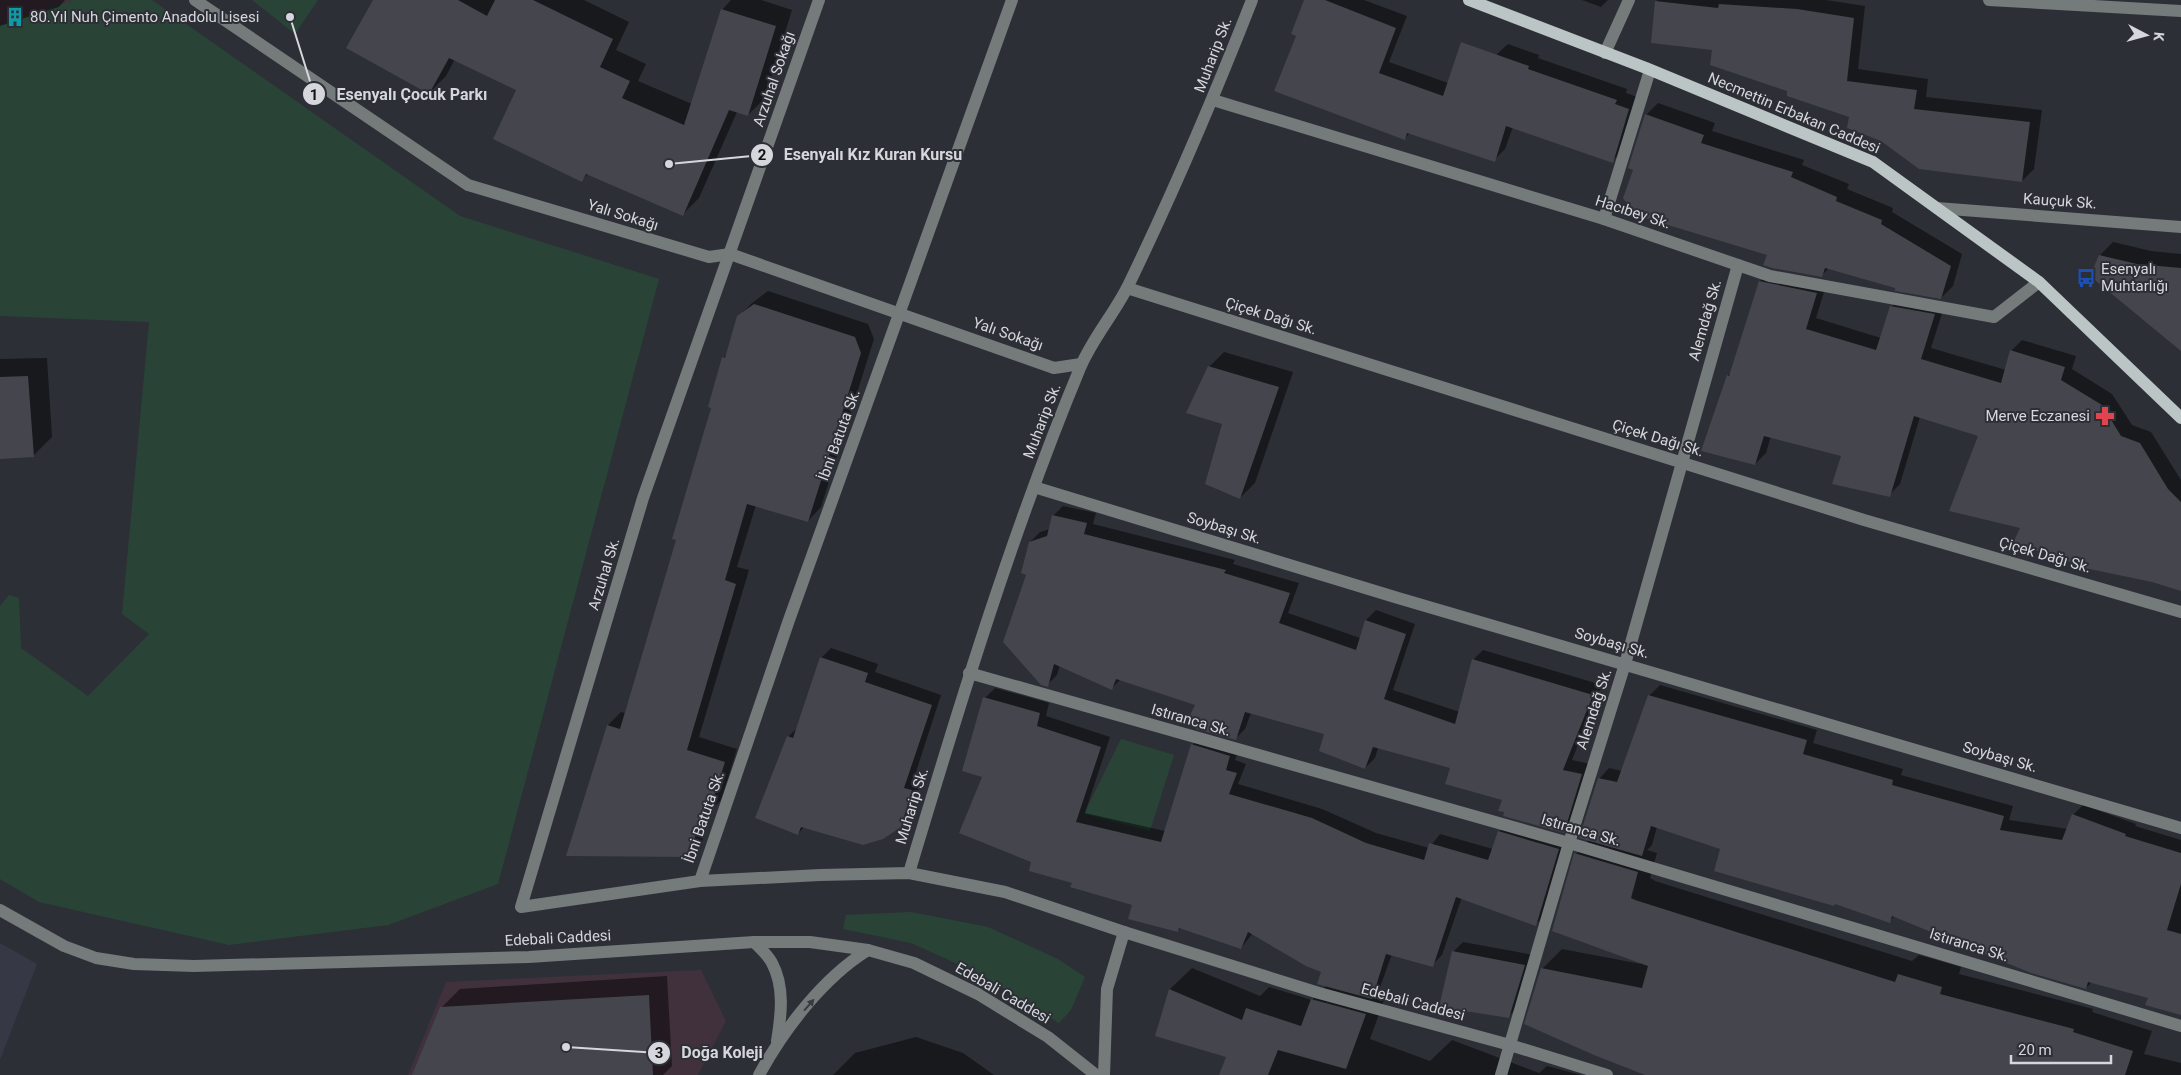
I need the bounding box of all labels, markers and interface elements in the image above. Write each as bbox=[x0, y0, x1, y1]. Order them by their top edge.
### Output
building icon: 80.Yıl Nuh Çimento Anadolu Lisesi bbox=[4, 6, 26, 28]
place label: 80.Yıl Nuh Çimento Anadolu Lisesi bbox=[30, 8, 259, 26]
north arrow bbox=[2121, 10, 2171, 60]
street label: Muharip Sk. bbox=[1190, 15, 1236, 95]
street label: Arzuhal Sokağı bbox=[749, 29, 799, 129]
text: K bbox=[2150, 31, 2167, 42]
street label: Necmettin Erbakan Caddesi bbox=[1705, 69, 1883, 157]
callout: Esenyalı Çocuk Parkı bbox=[302, 79, 498, 110]
text: Esenyalı Çocuk Parkı bbox=[337, 85, 487, 104]
text: 1 bbox=[310, 86, 318, 104]
callout: Esenyalı Kız Kuran Kursu bbox=[749, 139, 973, 170]
text: Esenyalı Kız Kuran Kursu bbox=[784, 145, 962, 164]
text: 2 bbox=[758, 146, 767, 164]
street label: Kauçuk Sk. bbox=[2023, 189, 2097, 213]
street label: Hacıbey Sk. bbox=[1593, 191, 1673, 233]
street label: Yalı Sokağı bbox=[585, 196, 661, 234]
place label: Esenyalı Muhtarlığı bbox=[2101, 260, 2168, 295]
bus stop icon: Esenyalı Muhtarlığı bbox=[2075, 267, 2097, 289]
street label: Alemdağ Sk. bbox=[1685, 277, 1725, 363]
street label: Çiçek Dağı Sk. bbox=[1223, 294, 1319, 338]
street label: Yalı Sokağı bbox=[971, 314, 1045, 354]
street label: Muharip Sk. bbox=[1019, 381, 1065, 461]
street label: İbni Batuta Sk. bbox=[814, 387, 864, 483]
pharmacy icon: Merve Eczanesi bbox=[2094, 405, 2116, 427]
place label: Merve Eczanesi bbox=[1985, 407, 2090, 425]
street label: Çiçek Dağı Sk. bbox=[1610, 416, 1706, 460]
street label: Soybaşı Sk. bbox=[1185, 508, 1263, 548]
street label: Çiçek Dağı Sk. bbox=[1997, 533, 2093, 577]
street label: Arzuhal Sk. bbox=[584, 536, 624, 612]
street label: Soybaşı Sk. bbox=[1573, 624, 1651, 662]
street label: Alemdağ Sk. bbox=[1572, 666, 1616, 752]
street label: Istıranca Sk. bbox=[1149, 700, 1233, 740]
street label: Soybaşı Sk. bbox=[1961, 738, 2039, 776]
street label: Muharip Sk. bbox=[892, 766, 932, 846]
street label: İbni Batuta Sk. bbox=[680, 769, 728, 865]
street label: Istıranca Sk. bbox=[1539, 810, 1623, 850]
street label: Istıranca Sk. bbox=[1927, 924, 2011, 966]
street label: Edebali Caddesi bbox=[504, 926, 612, 950]
street label: Edebali Caddesi bbox=[952, 959, 1054, 1027]
street label: Edebali Caddesi bbox=[1359, 980, 1467, 1024]
one-way arrow bbox=[803, 999, 814, 1011]
scale bar bbox=[2011, 1032, 2111, 1064]
callout: Doğa Koleji bbox=[646, 1037, 773, 1068]
text: 20 m bbox=[2018, 1041, 2052, 1059]
text: Doğa Koleji bbox=[681, 1043, 763, 1062]
text: 3 bbox=[655, 1044, 663, 1062]

